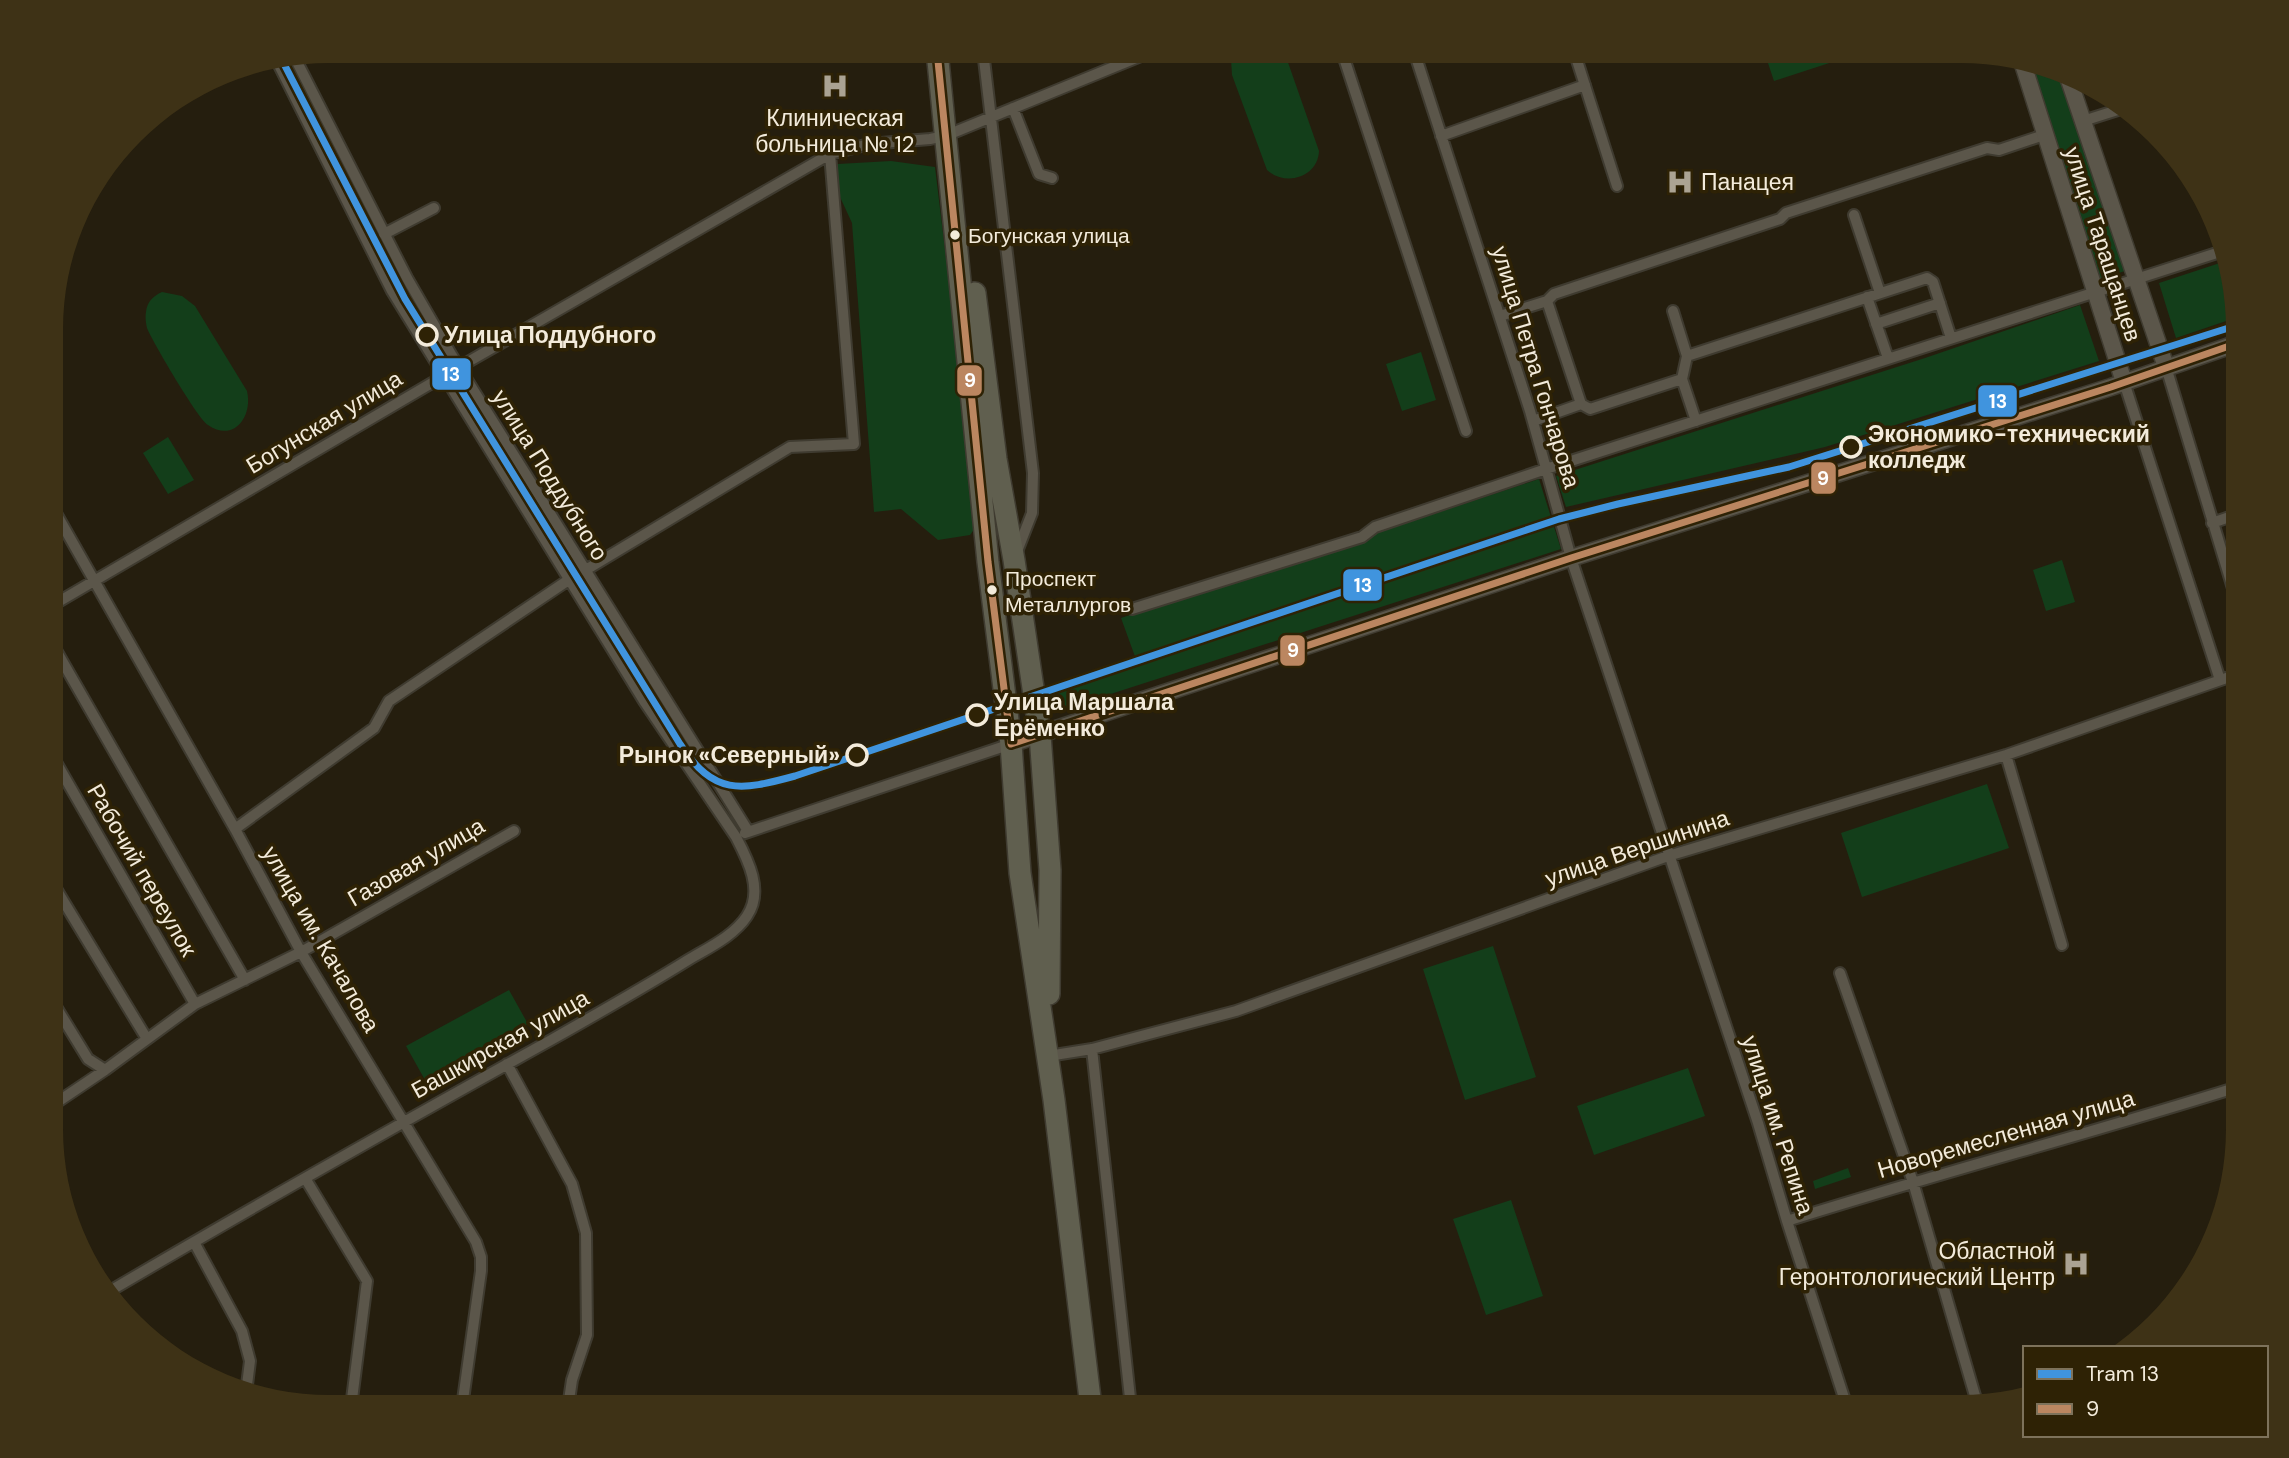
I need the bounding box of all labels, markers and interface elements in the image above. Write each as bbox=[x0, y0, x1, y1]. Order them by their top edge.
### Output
hospital icon: Клиническая больница № 12 bbox=[820, 71, 850, 101]
place label: Клиническая больница № 12 bbox=[755, 103, 915, 159]
street label: улица Таращанцев bbox=[2057, 143, 2149, 345]
hospital icon: Панацея bbox=[1665, 167, 1695, 197]
place label: Панацея bbox=[1701, 167, 1794, 197]
place label: Богунская улица bbox=[968, 222, 1130, 250]
marker: Богунская улица bbox=[948, 228, 962, 242]
street label: улица Петра Гончарова bbox=[1485, 242, 1587, 492]
place label: Улица Поддубного bbox=[444, 320, 656, 350]
marker: Улица Поддубного bbox=[416, 324, 438, 346]
line badge: 13 bbox=[431, 357, 472, 391]
text: 13 bbox=[442, 362, 460, 387]
street label: Богунская улица bbox=[240, 363, 408, 480]
line badge: 9 bbox=[956, 364, 983, 397]
text: 9 bbox=[964, 368, 976, 393]
street label: улица Поддубного bbox=[485, 384, 615, 566]
line badge: 13 bbox=[1977, 384, 2018, 418]
text: 13 bbox=[1989, 389, 2007, 414]
place label: Экономико-технический колледж bbox=[1868, 419, 2150, 475]
marker: Экономико-технический колледж bbox=[1840, 436, 1862, 458]
line badge: 9 bbox=[1810, 461, 1837, 495]
text: 9 bbox=[1817, 466, 1829, 491]
place label: Проспект Металлургов bbox=[1005, 565, 1131, 619]
line badge: 13 bbox=[1342, 568, 1383, 602]
text: 13 bbox=[1354, 573, 1372, 598]
marker: Проспект Металлургов bbox=[985, 583, 999, 597]
line badge: 9 bbox=[1279, 634, 1306, 667]
text: 9 bbox=[1287, 638, 1299, 663]
place label: Улица Маршала Ерёменко bbox=[994, 687, 1174, 743]
marker: Улица Маршала Ерёменко bbox=[966, 704, 988, 726]
place label: Рынок «Северный» bbox=[619, 740, 840, 770]
marker: Рынок «Северный» bbox=[846, 744, 868, 766]
street label: Рабочий переулок bbox=[80, 778, 204, 963]
street label: улица Вершинина bbox=[1541, 802, 1733, 894]
street label: Газовая улица bbox=[342, 811, 490, 913]
street label: улица им. Качалова bbox=[255, 840, 387, 1038]
street label: Башкирская улица bbox=[406, 983, 594, 1105]
street label: улица им. Репина bbox=[1735, 1032, 1821, 1219]
street label: Новоремесленная улица bbox=[1874, 1083, 2138, 1185]
place label: Областной Геронтологический Центр bbox=[1779, 1236, 2055, 1292]
hospital icon: Областной Геронтологический Центр bbox=[2061, 1249, 2091, 1279]
legend bbox=[2023, 1346, 2268, 1437]
text: Tram 13 bbox=[2086, 1360, 2159, 1388]
text: 9 bbox=[2086, 1395, 2099, 1423]

